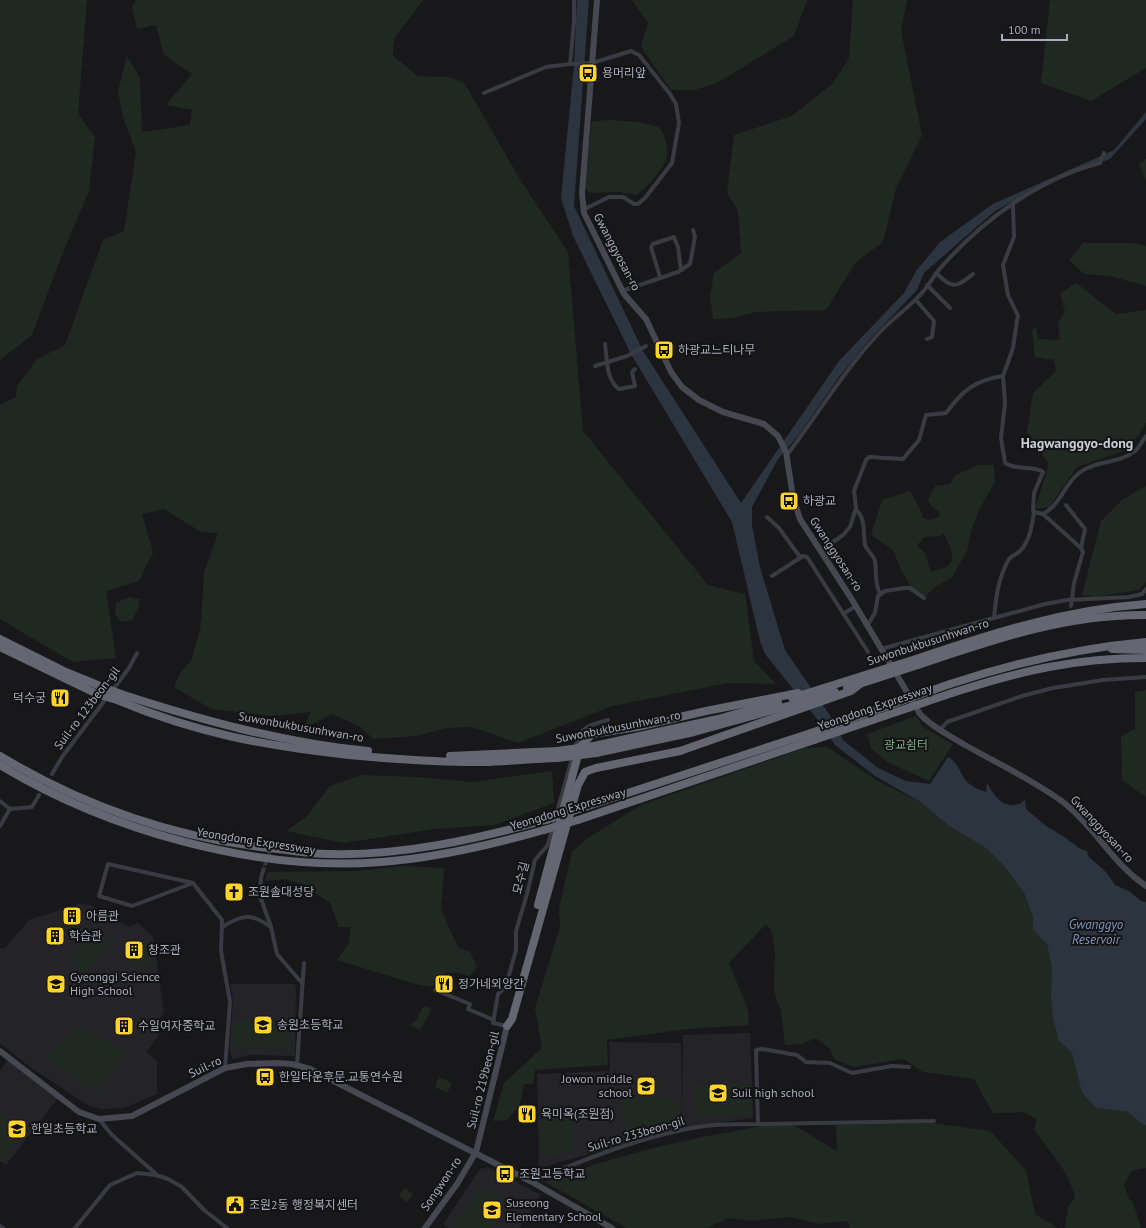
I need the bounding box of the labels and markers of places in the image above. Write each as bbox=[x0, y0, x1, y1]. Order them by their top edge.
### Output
bus stop icon: 용머리앞 bbox=[577, 62, 599, 84]
place label: 용머리앞 bbox=[602, 65, 646, 80]
bus stop icon: 하광교느티나무 bbox=[653, 339, 675, 361]
place label: 하광교느티나무 bbox=[678, 342, 755, 357]
bus stop icon: 하광교 bbox=[778, 490, 800, 512]
place label: 하광교 bbox=[803, 493, 836, 508]
restaurant icon: 덕수궁 bbox=[49, 687, 71, 709]
place label: 덕수궁 bbox=[13, 690, 46, 705]
church icon: 조원솔대성당 bbox=[223, 881, 245, 903]
place label: 조원솔대성당 bbox=[248, 884, 314, 899]
building icon: 아름관 bbox=[61, 905, 83, 927]
place label: 아름관 bbox=[86, 908, 119, 923]
building icon: 학습관 bbox=[44, 925, 66, 947]
place label: 학습관 bbox=[69, 928, 102, 943]
building icon: 창조관 bbox=[123, 939, 145, 961]
place label: 창조관 bbox=[148, 942, 181, 957]
place label: Gyeonggi Science High School bbox=[70, 969, 160, 998]
school or university icon: Gyeonggi Science High School bbox=[45, 973, 67, 995]
restaurant icon: 정가네외양간 bbox=[433, 973, 455, 995]
place label: 정가네외양간 bbox=[458, 976, 524, 991]
school or university icon: 송원초등학교 bbox=[252, 1014, 274, 1036]
building icon: 수일여자중학교 bbox=[113, 1015, 135, 1037]
place label: 송원초등학교 bbox=[277, 1017, 343, 1032]
place label: 수일여자중학교 bbox=[138, 1018, 215, 1033]
bus stop icon: 한일타운후문.교통연수원 bbox=[254, 1066, 276, 1088]
place label: 한일타운후문.교통연수원 bbox=[279, 1069, 403, 1084]
place label: Jowon middle school bbox=[561, 1071, 632, 1100]
school or university icon: Jowon middle school bbox=[635, 1075, 657, 1097]
school or university icon: Suil high school bbox=[707, 1082, 729, 1104]
place label: Suil high school bbox=[732, 1085, 815, 1100]
restaurant icon: 육미옥(조원점) bbox=[516, 1103, 538, 1125]
place label: 육미옥(조원점) bbox=[541, 1106, 614, 1121]
school or university icon: 한일초등학교 bbox=[6, 1118, 28, 1140]
place label: 한일초등학교 bbox=[31, 1121, 97, 1136]
bus stop icon: 조원고등학교 bbox=[494, 1163, 516, 1185]
place label: 조원고등학교 bbox=[519, 1166, 585, 1181]
public building icon: 조원2동 행정복지센터 bbox=[224, 1194, 246, 1216]
place label: Suseong Elementary School bbox=[506, 1195, 602, 1224]
place label: 조원2동 행정복지센터 bbox=[249, 1197, 358, 1212]
school or university icon: Suseong Elementary School bbox=[481, 1199, 503, 1221]

